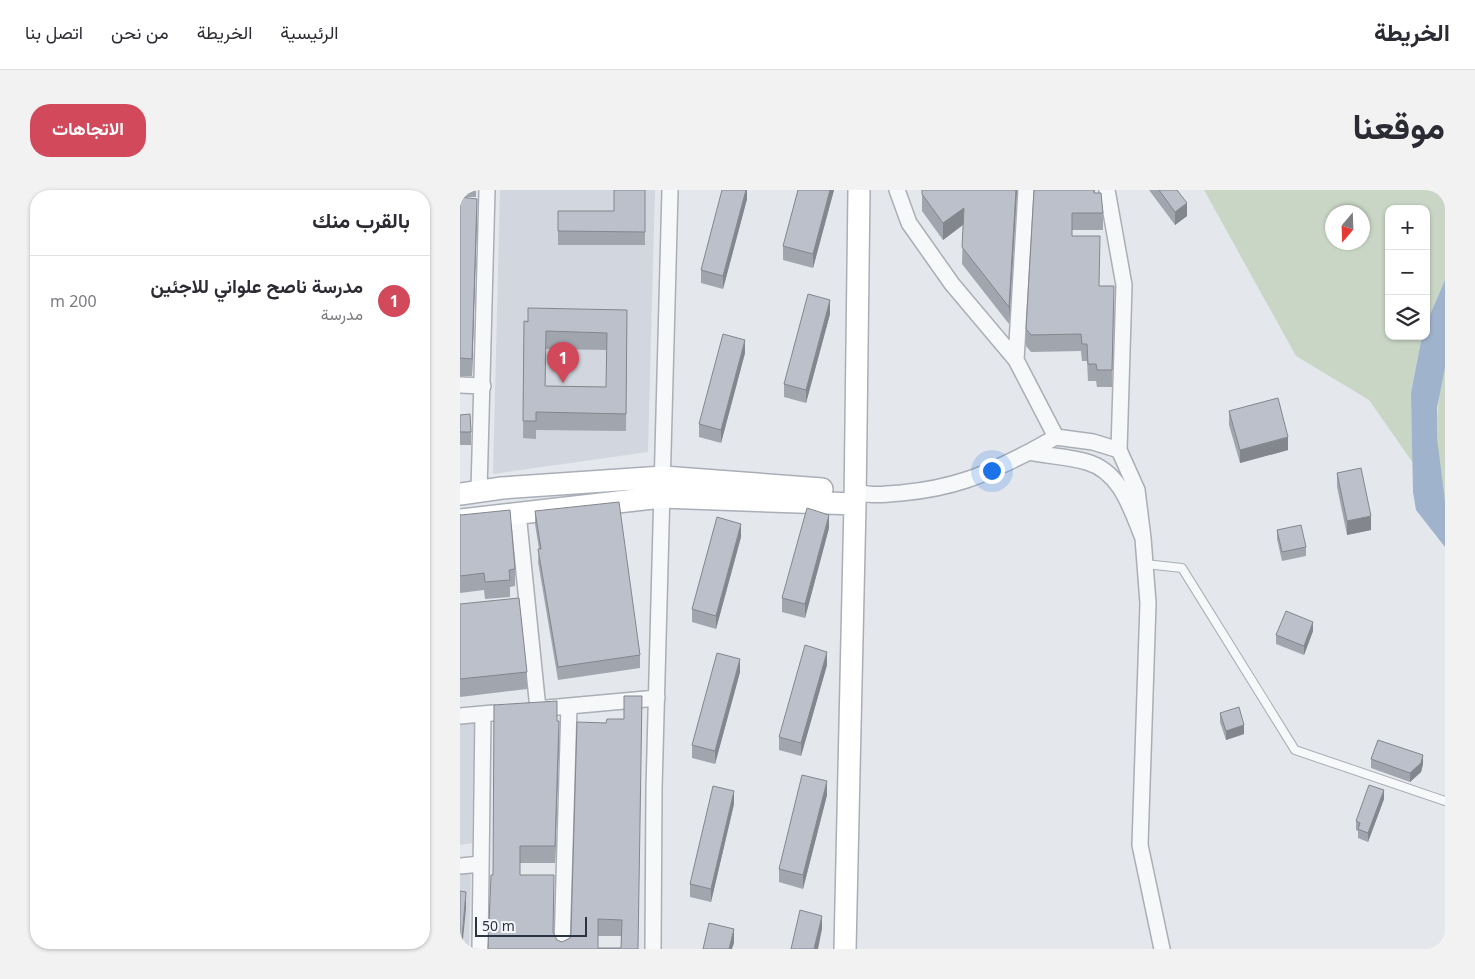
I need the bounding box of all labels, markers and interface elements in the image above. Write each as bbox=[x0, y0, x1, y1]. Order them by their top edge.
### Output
text: الخريطة bbox=[1374, 15, 1450, 48]
text: اتصل بنا bbox=[25, 20, 83, 44]
text: من نحن bbox=[111, 20, 169, 44]
text: الخريطة bbox=[197, 20, 252, 44]
text: الرئيسية bbox=[280, 20, 339, 44]
text: موقعنا bbox=[1352, 102, 1445, 149]
button: الاتجاهات bbox=[30, 104, 146, 157]
north arrow bbox=[1325, 205, 1370, 250]
map controls bbox=[1385, 205, 1430, 340]
button: + bbox=[1385, 205, 1430, 250]
text: بالقرب منك bbox=[312, 206, 410, 234]
button: − bbox=[1385, 250, 1430, 295]
text: مدرسة ناصح علواني للاجئين bbox=[150, 273, 363, 299]
text: 200 m bbox=[50, 290, 97, 312]
text: 1 bbox=[389, 290, 399, 312]
button: layers bbox=[1385, 295, 1430, 340]
text: مدرسة bbox=[321, 303, 363, 325]
pin: 1 bbox=[547, 342, 579, 383]
your location bbox=[979, 458, 1005, 484]
scale bar bbox=[475, 914, 588, 937]
text: 50 m bbox=[482, 916, 515, 935]

